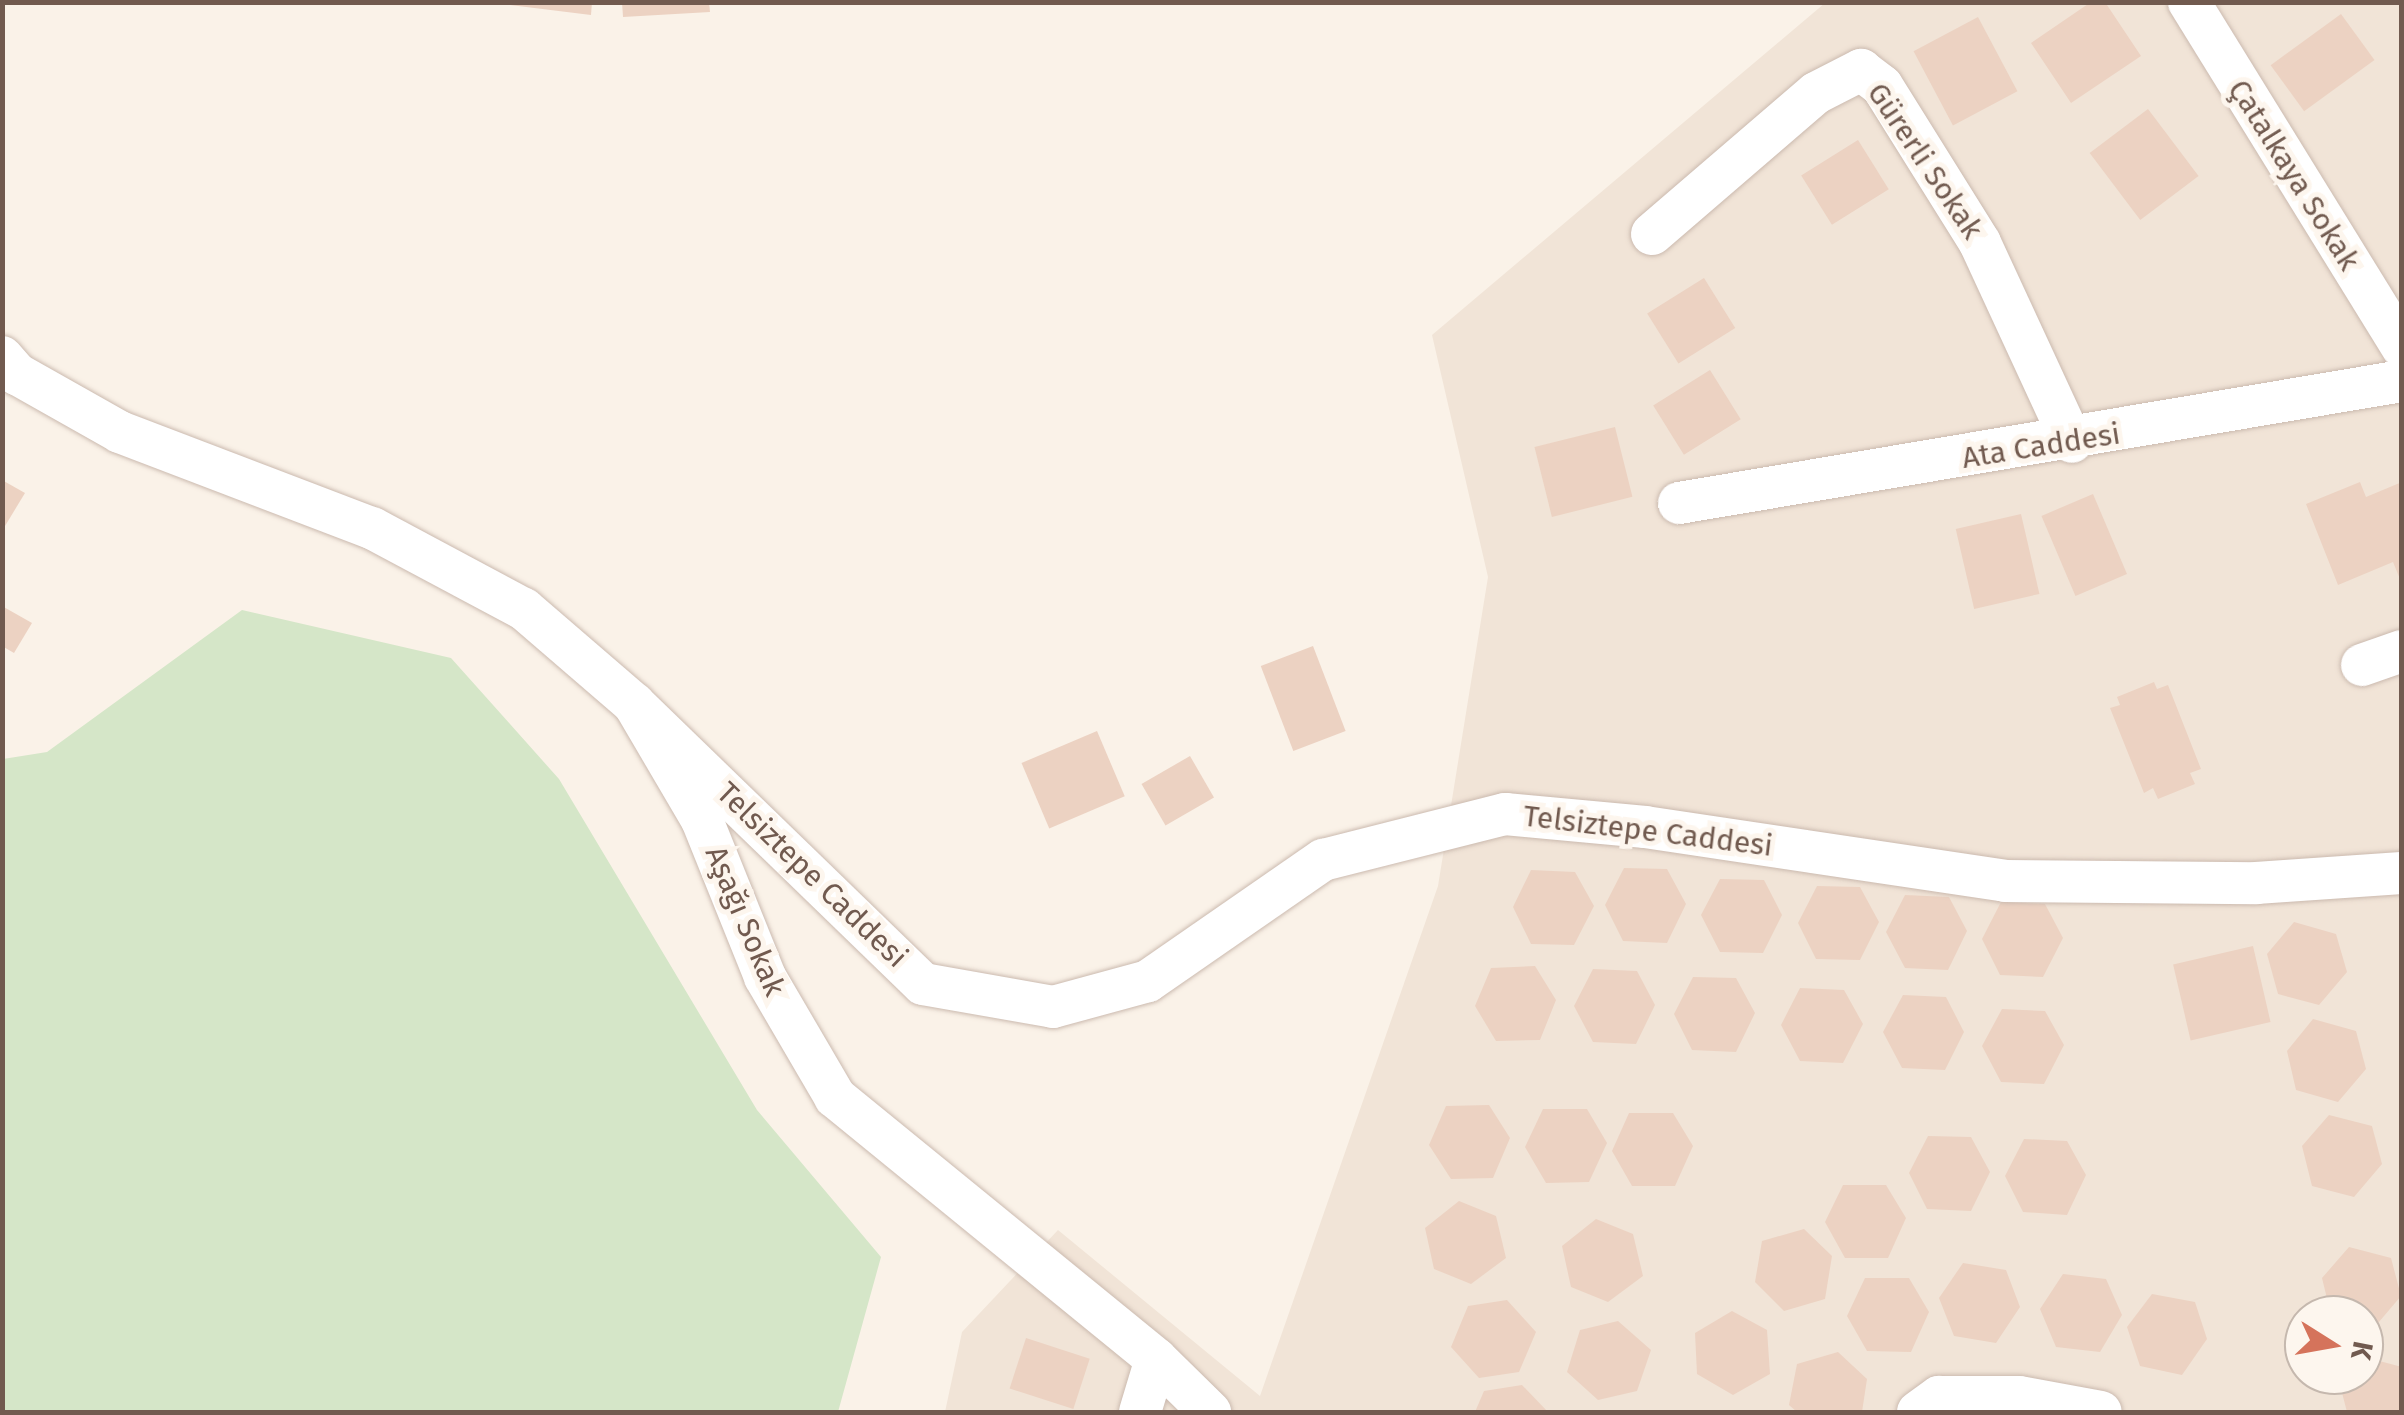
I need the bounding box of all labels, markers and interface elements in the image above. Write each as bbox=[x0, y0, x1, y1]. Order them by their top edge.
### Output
street label: Çatalkaya Sokak bbox=[2221, 73, 2367, 277]
street label: Gürerli Sokak bbox=[1860, 76, 1990, 246]
street label: Ata Caddesi bbox=[1959, 416, 2123, 476]
street label: Telsiztepe Caddesi bbox=[709, 775, 915, 975]
street label: Telsiztepe Caddesi bbox=[1521, 798, 1775, 864]
street label: Aşağı Sokak bbox=[697, 841, 793, 1001]
north arrow bbox=[2284, 1295, 2384, 1395]
text: K bbox=[2344, 1339, 2380, 1362]

